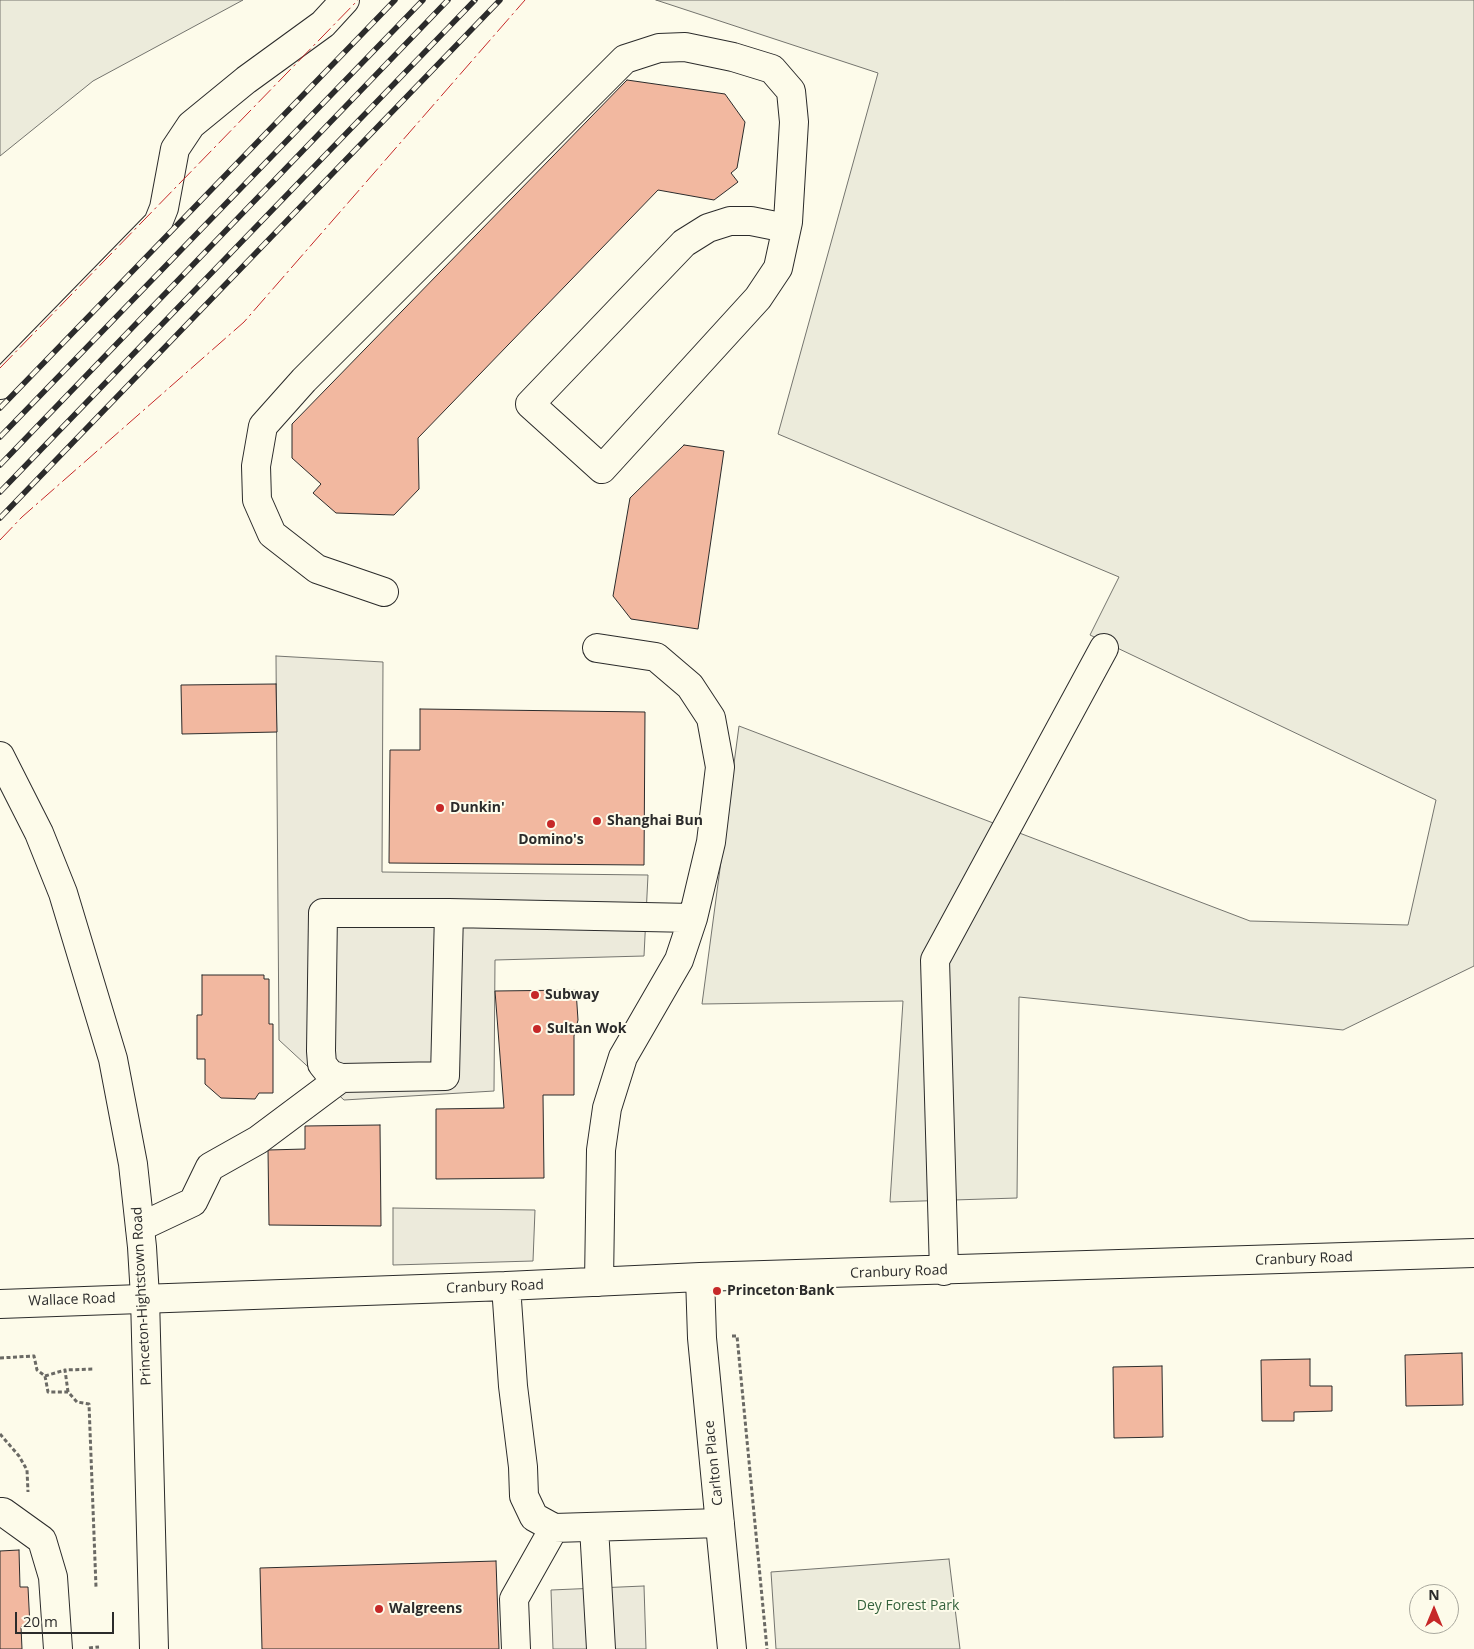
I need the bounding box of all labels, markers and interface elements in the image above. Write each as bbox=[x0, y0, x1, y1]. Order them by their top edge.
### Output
place label: Dunkin' bbox=[450, 800, 505, 816]
marker: Dunkin' bbox=[434, 802, 446, 814]
place label: Shanghai Bun bbox=[607, 813, 703, 829]
marker: Shanghai Bun bbox=[591, 815, 603, 827]
marker: Domino's bbox=[545, 818, 557, 830]
place label: Domino's bbox=[518, 832, 584, 848]
place label: Subway bbox=[545, 987, 599, 1003]
marker: Subway bbox=[529, 989, 541, 1001]
place label: Sultan Wok bbox=[547, 1021, 626, 1037]
marker: Sultan Wok bbox=[531, 1023, 543, 1035]
street label: Princeton-Hightstown Road bbox=[129, 1206, 155, 1386]
street label: Cranbury Road bbox=[1255, 1249, 1353, 1269]
street label: Cranbury Road bbox=[850, 1262, 948, 1282]
street label: Cranbury Road bbox=[446, 1277, 544, 1297]
place label: Princeton Bank bbox=[727, 1283, 834, 1299]
marker: Princeton Bank bbox=[711, 1285, 723, 1297]
street label: Wallace Road bbox=[28, 1290, 116, 1310]
street label: Carlton Place bbox=[701, 1419, 727, 1507]
north arrow bbox=[1409, 1584, 1459, 1634]
text: N bbox=[1428, 1585, 1440, 1604]
park label: Dey Forest Park bbox=[857, 1598, 959, 1614]
place label: Walgreens bbox=[389, 1601, 462, 1617]
scale bar bbox=[18, 1602, 116, 1634]
marker: Walgreens bbox=[373, 1603, 385, 1615]
text: 20 m bbox=[23, 1611, 58, 1631]

